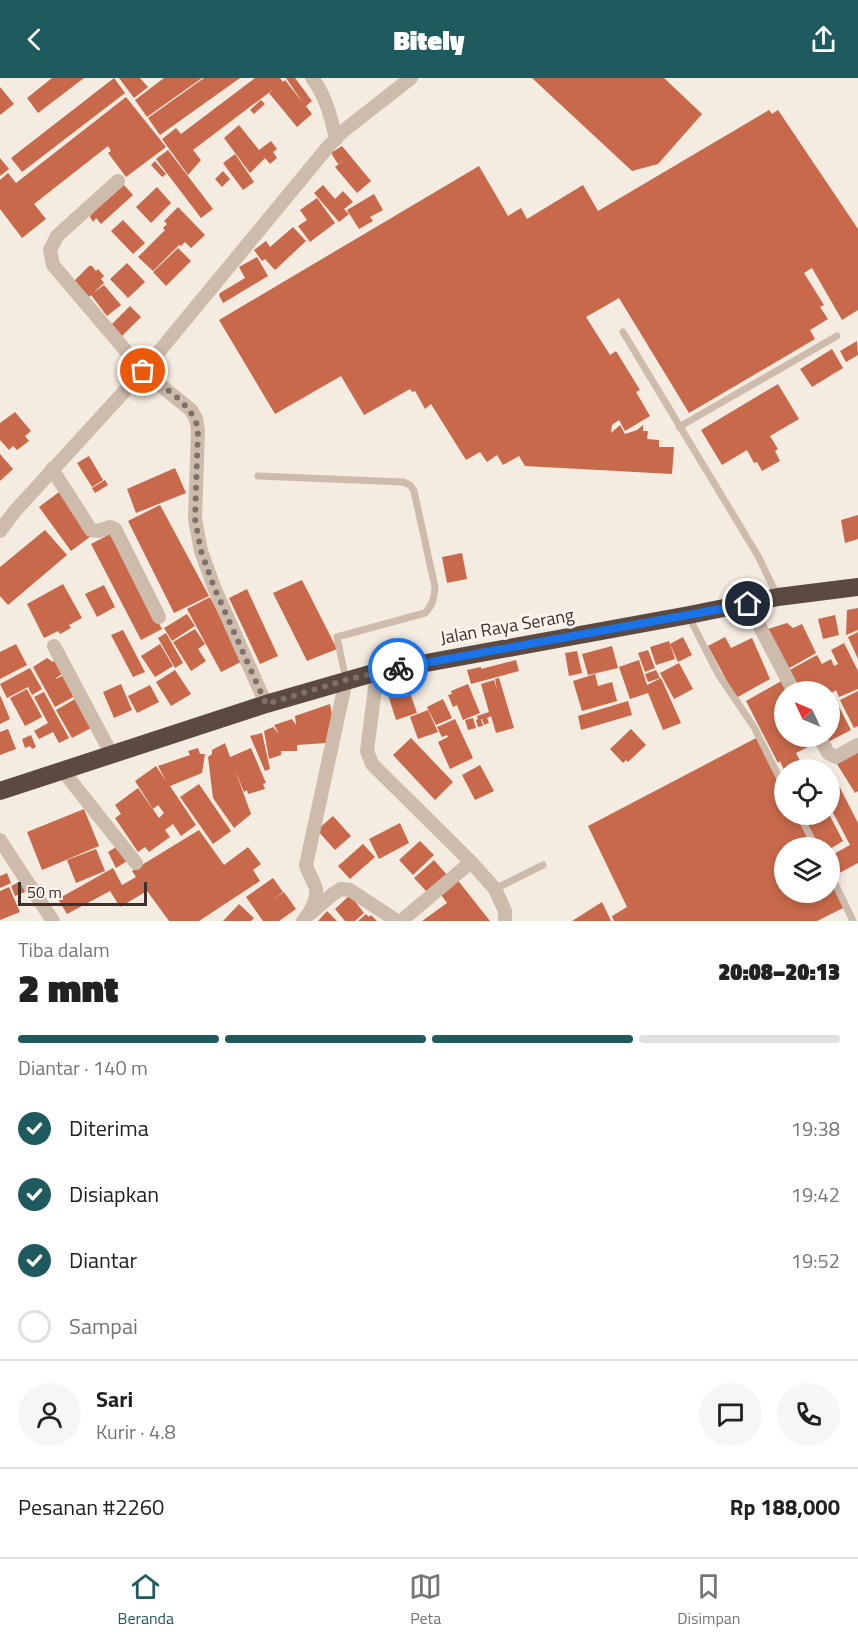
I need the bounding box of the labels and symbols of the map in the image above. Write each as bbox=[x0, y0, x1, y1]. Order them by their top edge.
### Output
pin bbox=[117, 345, 168, 396]
pin bbox=[722, 578, 773, 629]
street label: Jalan Raya Serang bbox=[438, 601, 576, 651]
courier bbox=[368, 638, 428, 698]
north arrow bbox=[774, 681, 840, 747]
scale bar bbox=[18, 879, 147, 906]

